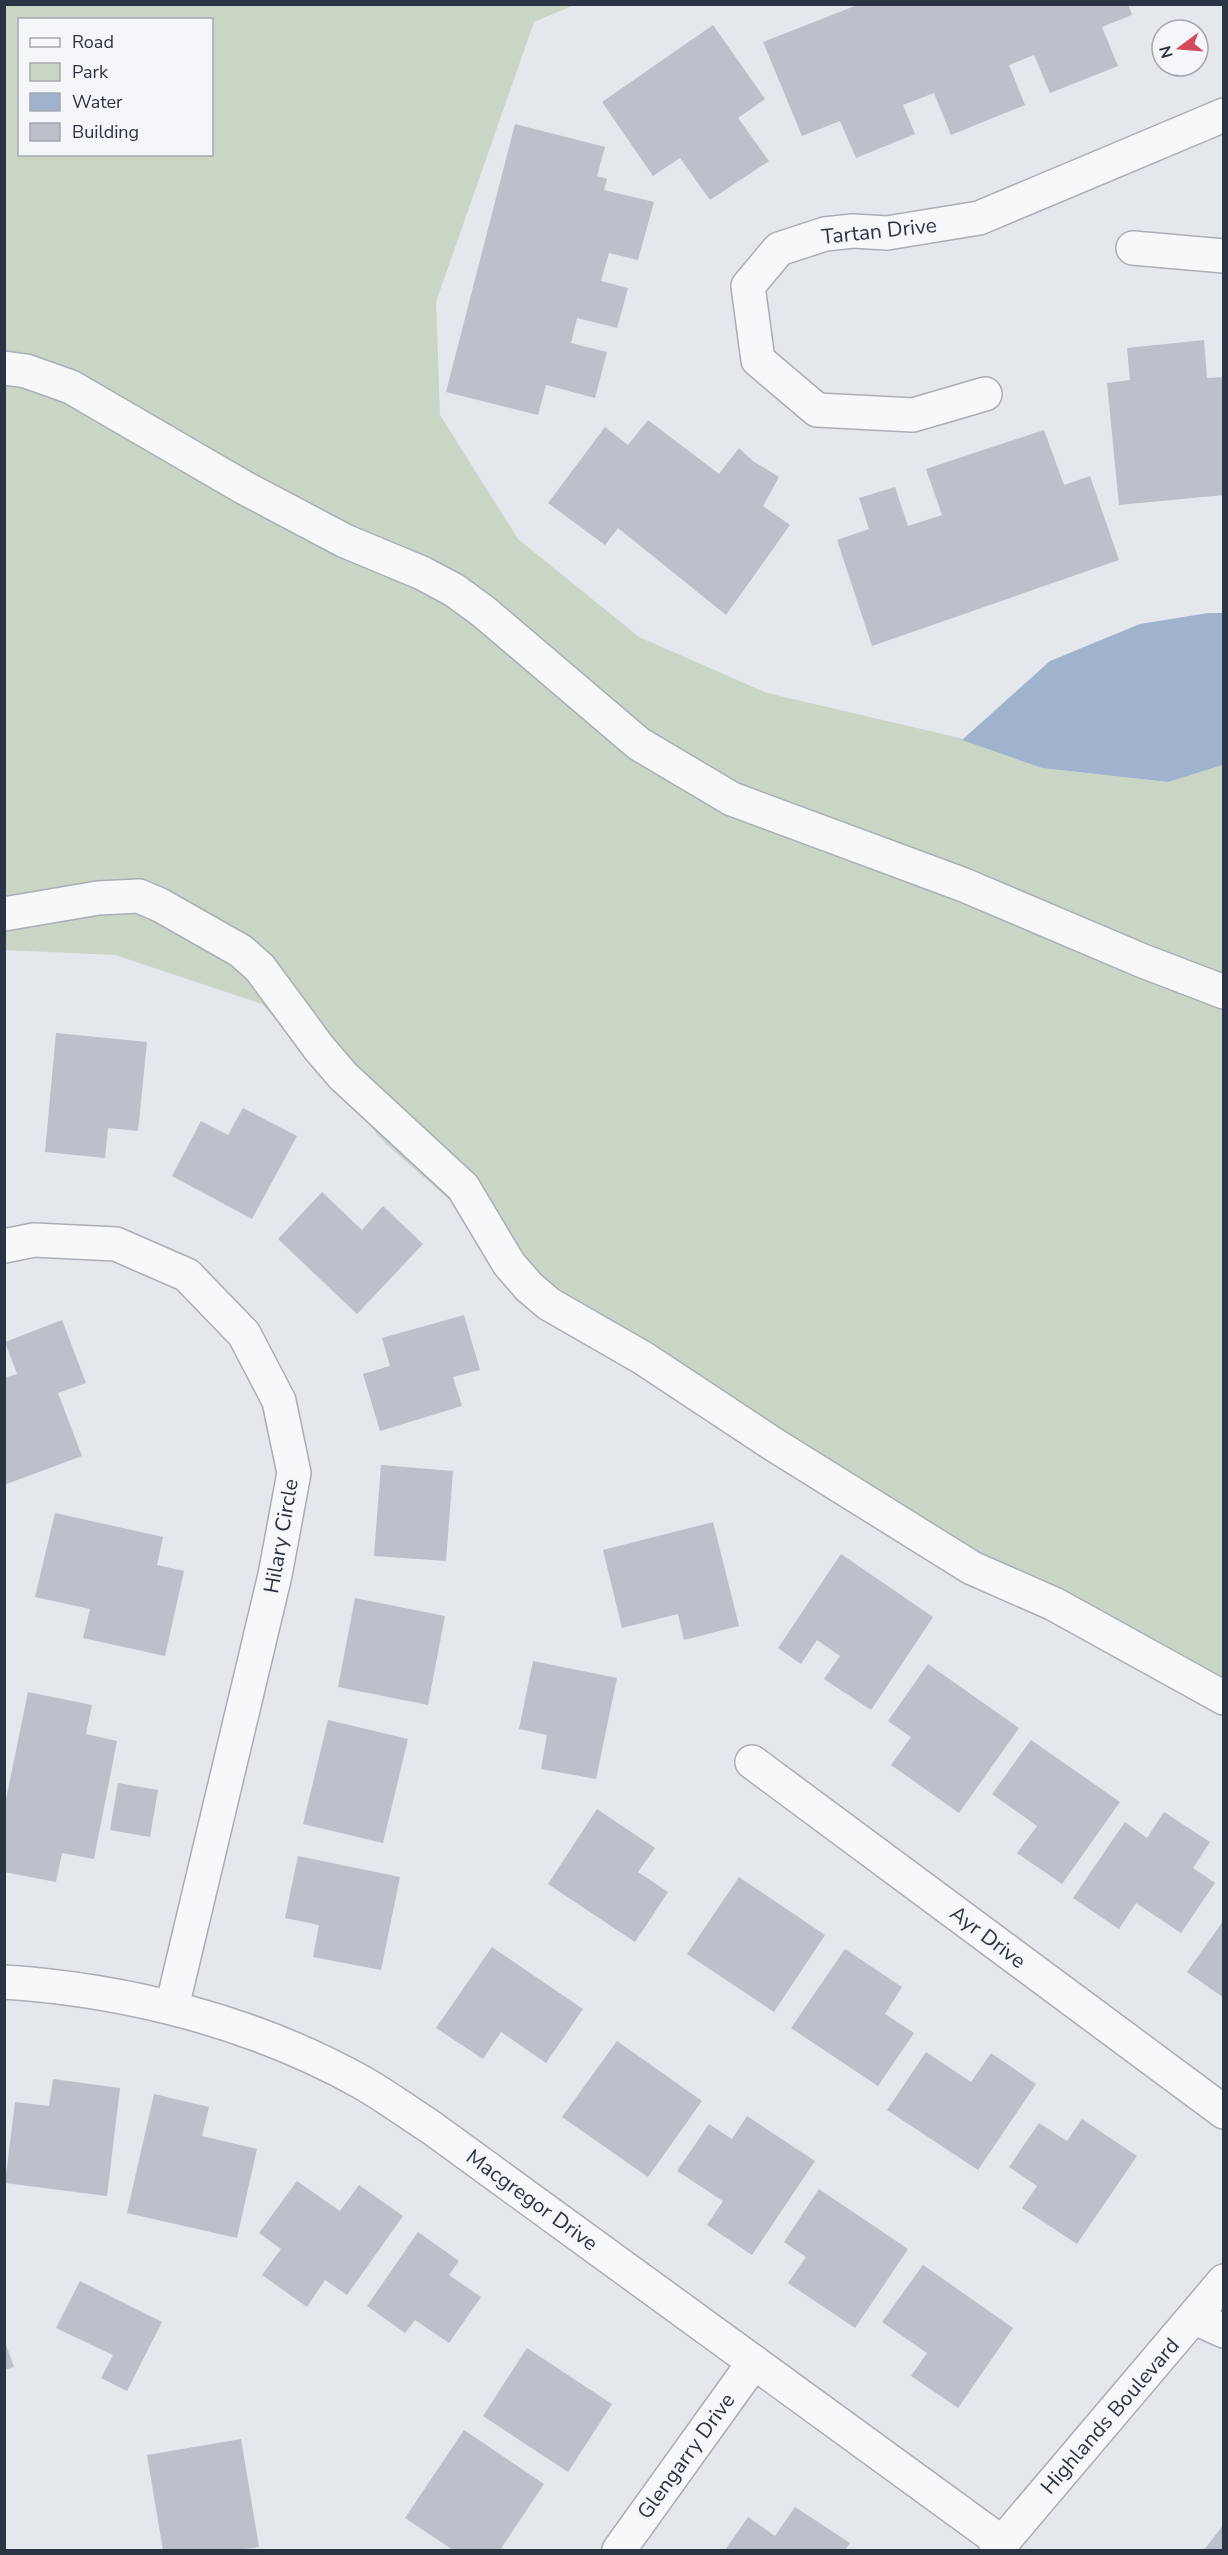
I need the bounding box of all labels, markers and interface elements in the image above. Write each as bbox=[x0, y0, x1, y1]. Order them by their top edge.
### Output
legend bbox=[18, 18, 213, 156]
north arrow bbox=[1150, 18, 1210, 78]
text: Road bbox=[72, 30, 114, 54]
text: N bbox=[1154, 43, 1179, 61]
text: Park bbox=[72, 60, 109, 84]
text: Water bbox=[72, 90, 123, 114]
text: Building bbox=[72, 120, 139, 144]
street label: Tartan Drive bbox=[820, 211, 938, 251]
street label: Hilary Circle bbox=[257, 1476, 305, 1596]
street label: Ayr Drive bbox=[944, 1899, 1032, 1975]
street label: Macgregor Drive bbox=[461, 2143, 603, 2257]
street label: Highlands Boulevard bbox=[1034, 2332, 1186, 2500]
street label: Glengarry Drive bbox=[631, 2387, 741, 2525]

